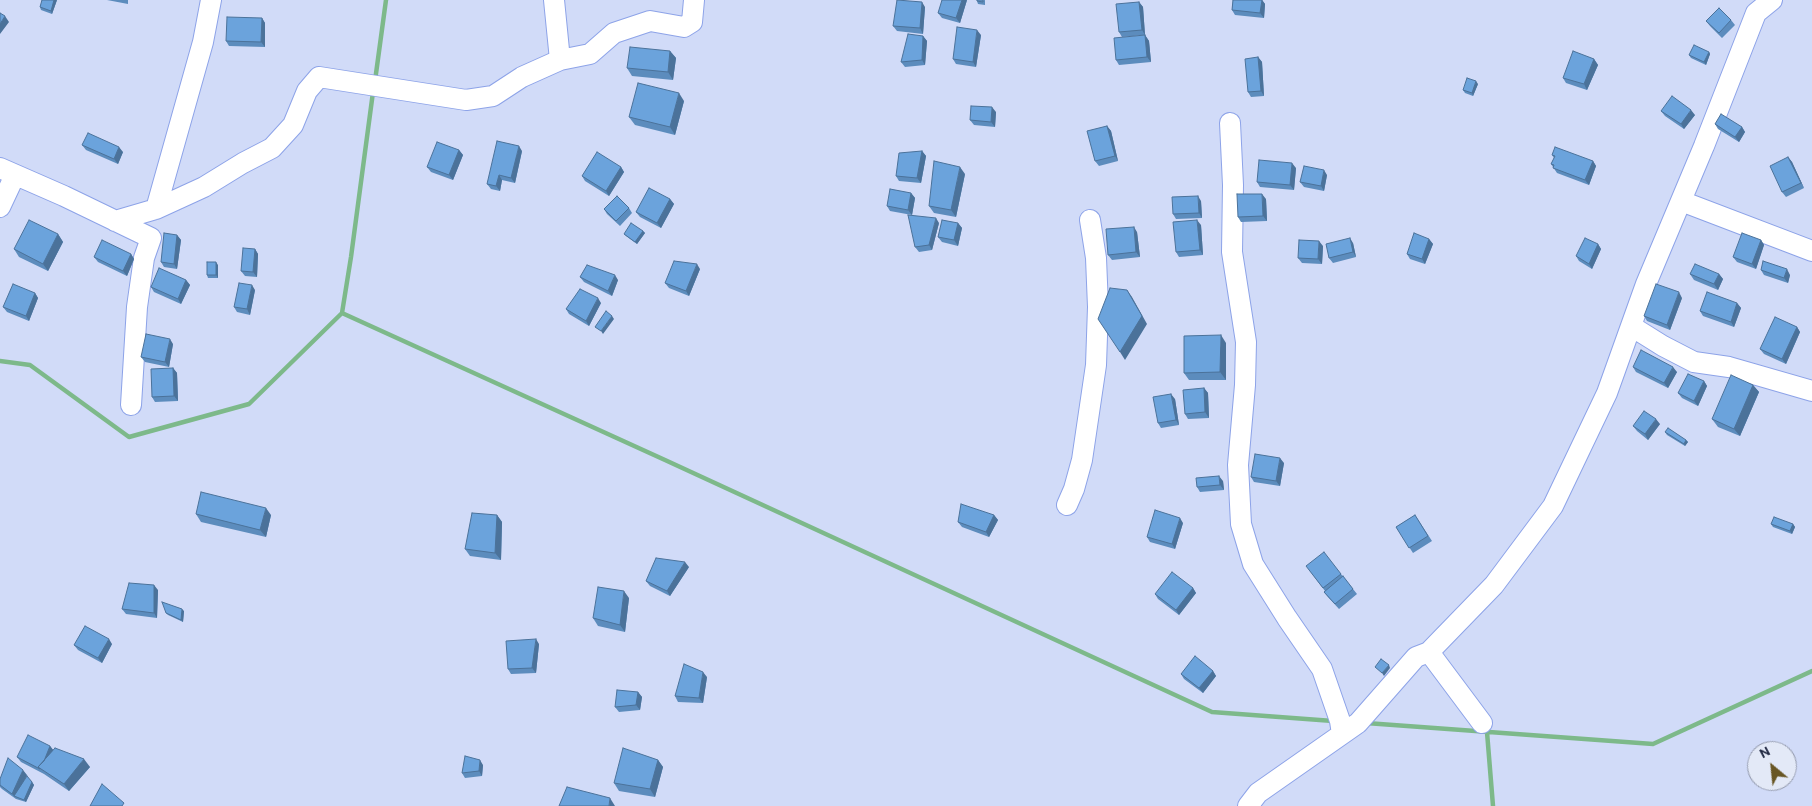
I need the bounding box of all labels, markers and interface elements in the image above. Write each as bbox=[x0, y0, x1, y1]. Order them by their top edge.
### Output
north arrow bbox=[1747, 741, 1797, 791]
text: N bbox=[1757, 743, 1774, 763]

